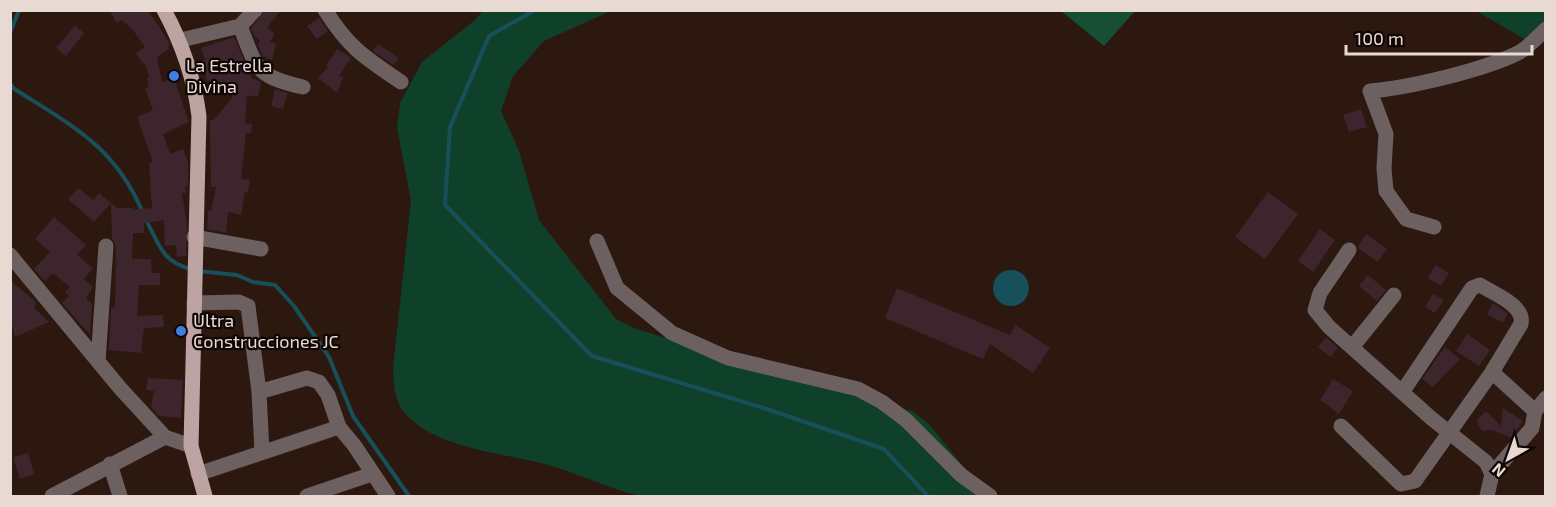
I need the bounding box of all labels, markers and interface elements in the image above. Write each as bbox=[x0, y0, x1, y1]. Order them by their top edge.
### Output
scale bar bbox=[1346, 18, 1532, 56]
text: 100 m bbox=[1355, 27, 1404, 49]
place label: La Estrella Divina bbox=[186, 54, 272, 97]
marker: La Estrella Divina bbox=[167, 69, 181, 83]
place label: Ultra Construcciones JC bbox=[193, 309, 339, 352]
marker: Ultra Construcciones JC bbox=[174, 324, 188, 338]
north arrow bbox=[1478, 429, 1538, 489]
text: N bbox=[1488, 460, 1509, 482]

